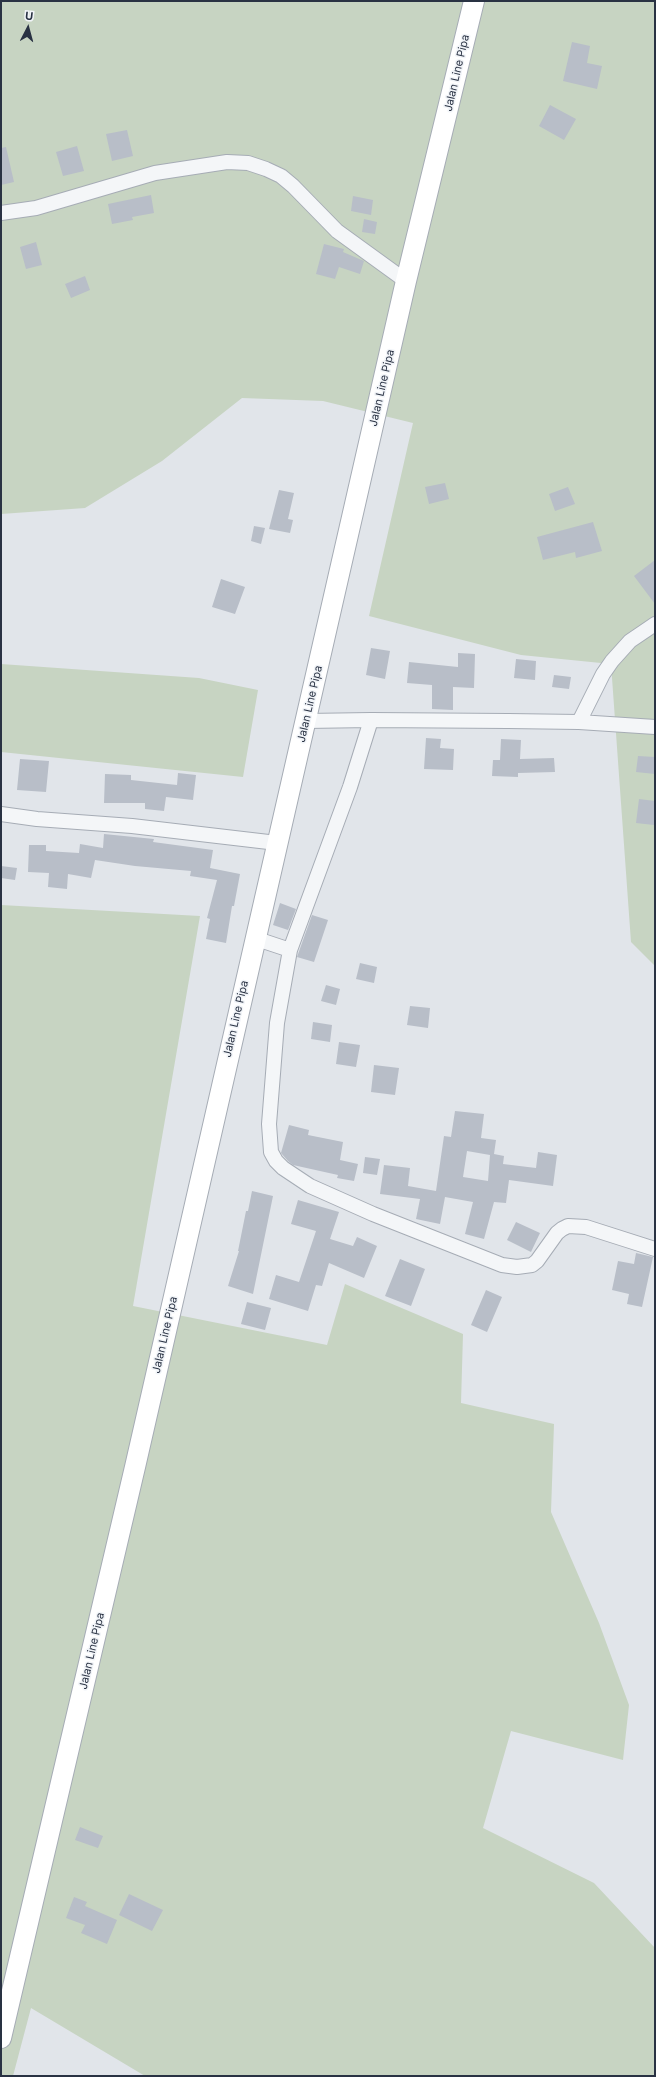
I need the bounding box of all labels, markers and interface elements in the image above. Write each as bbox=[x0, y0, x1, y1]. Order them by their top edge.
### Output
north arrow bbox=[8, 8, 48, 48]
text: U bbox=[25, 9, 34, 23]
street label: Jalan Line Pipa bbox=[442, 33, 472, 113]
street label: Jalan Line Pipa bbox=[367, 348, 397, 428]
street label: Jalan Line Pipa bbox=[295, 664, 325, 744]
street label: Jalan Line Pipa bbox=[221, 979, 251, 1059]
street label: Jalan Line Pipa bbox=[150, 1295, 180, 1375]
street label: Jalan Line Pipa bbox=[77, 1611, 107, 1691]

